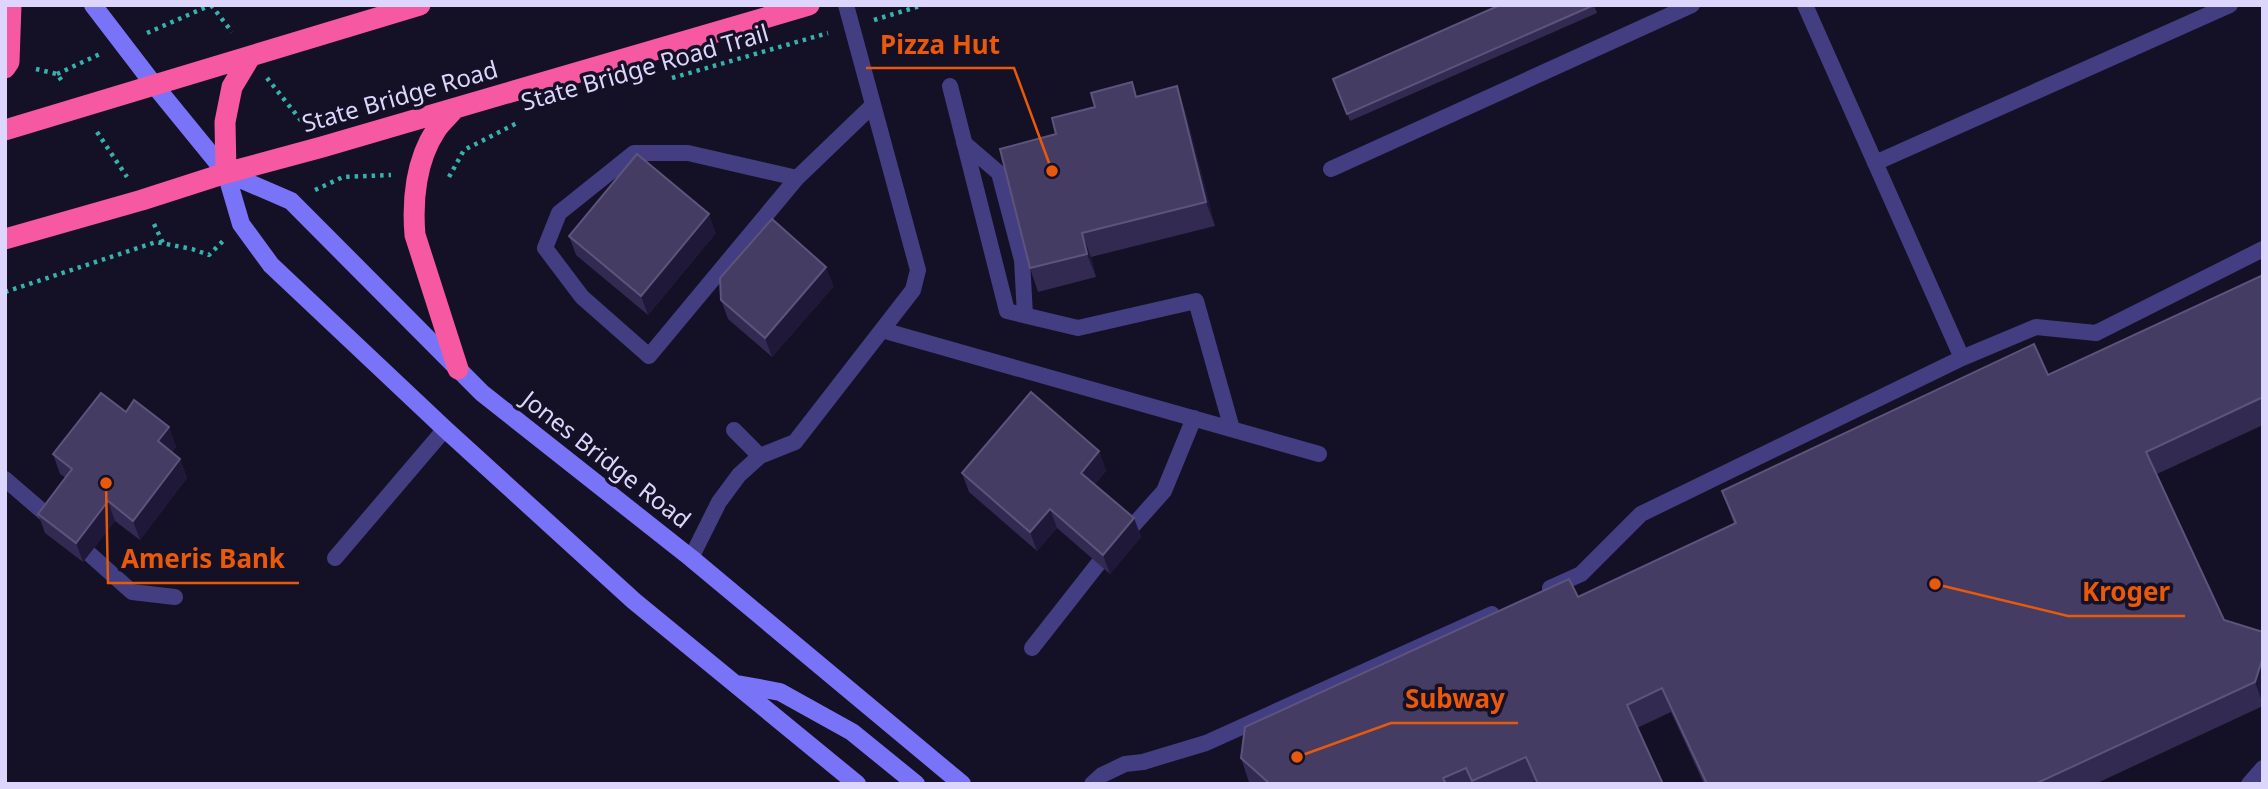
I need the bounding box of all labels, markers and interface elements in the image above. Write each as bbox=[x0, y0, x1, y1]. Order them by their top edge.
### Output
street label: State Bridge Road Trail bbox=[517, 15, 772, 118]
callout: Pizza Hut bbox=[866, 21, 1014, 68]
text: Pizza Hut bbox=[880, 26, 1000, 62]
street label: State Bridge Road bbox=[298, 52, 501, 139]
street label: Jones Bridge Road bbox=[514, 381, 698, 535]
callout: Ameris Bank bbox=[108, 536, 299, 583]
text: Ameris Bank bbox=[121, 540, 286, 576]
callout: Kroger bbox=[2068, 569, 2185, 616]
text: Kroger bbox=[2082, 573, 2170, 609]
callout: Subway bbox=[1391, 676, 1518, 723]
text: Subway bbox=[1405, 680, 1505, 716]

